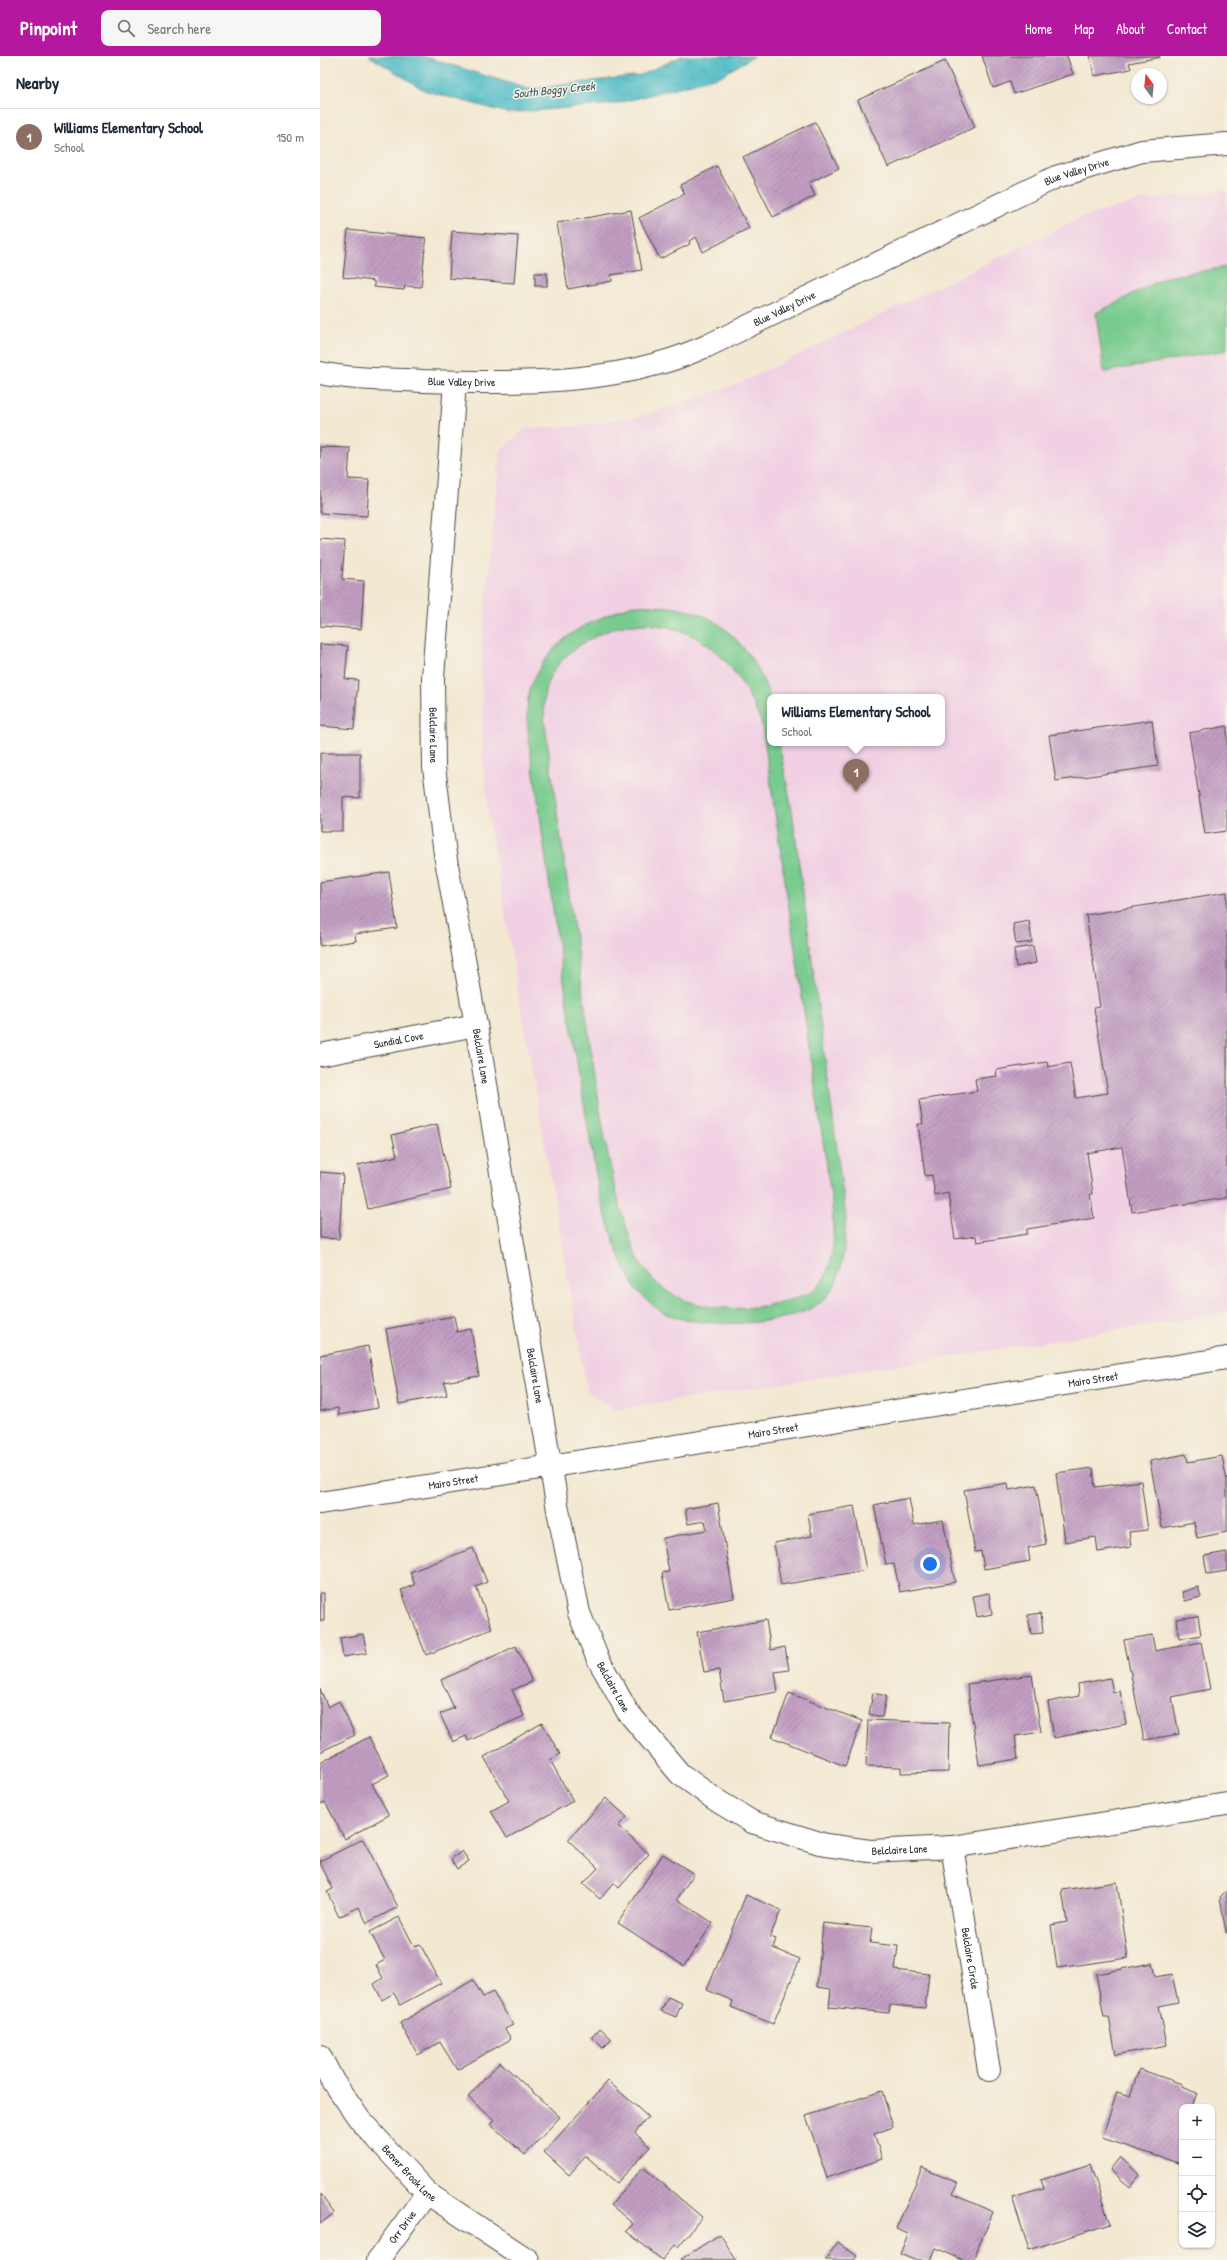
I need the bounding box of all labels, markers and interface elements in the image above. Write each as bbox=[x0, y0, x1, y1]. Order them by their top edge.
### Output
search box bbox=[101, 10, 381, 46]
text: Pinpoint bbox=[20, 15, 77, 41]
icon: search bbox=[115, 17, 137, 39]
text: Search here bbox=[147, 18, 211, 39]
text: Home bbox=[1025, 19, 1052, 38]
text: Map bbox=[1074, 19, 1094, 38]
text: About bbox=[1116, 19, 1145, 38]
text: Contact bbox=[1167, 19, 1207, 38]
north arrow bbox=[1131, 68, 1167, 104]
text: Nearby bbox=[16, 71, 59, 94]
water label: South Boggy Creek bbox=[512, 77, 597, 102]
text: Williams Elementary School bbox=[54, 117, 203, 138]
text: 1 bbox=[27, 128, 31, 146]
text: 150 m bbox=[276, 128, 304, 146]
text: School bbox=[54, 138, 84, 156]
street label: Blue Valley Drive bbox=[1042, 154, 1111, 189]
street label: Blue Valley Drive bbox=[751, 287, 818, 330]
street label: Blue Valley Drive bbox=[428, 374, 496, 389]
popup bbox=[767, 694, 945, 746]
text: Williams Elementary School bbox=[782, 701, 930, 722]
street label: Belclaire Lane bbox=[426, 707, 441, 764]
text: School bbox=[782, 722, 812, 740]
pin: 1 bbox=[843, 759, 869, 792]
street label: Sundial Cove bbox=[373, 1028, 425, 1052]
street label: Belclaire Lane bbox=[470, 1028, 493, 1086]
street label: Belclaire Lane bbox=[524, 1347, 547, 1405]
street label: Mairo Street bbox=[1067, 1368, 1119, 1390]
street label: Mairo Street bbox=[747, 1420, 799, 1441]
street label: Mairo Street bbox=[427, 1471, 479, 1493]
your location bbox=[920, 1554, 940, 1574]
street label: Belclaire Lane bbox=[594, 1659, 634, 1715]
street label: Belclaire Lane bbox=[871, 1841, 928, 1858]
street label: Belclaire Circle bbox=[958, 1927, 983, 1991]
map controls bbox=[1179, 2104, 1215, 2248]
button: + bbox=[1179, 2104, 1215, 2140]
button: − bbox=[1179, 2140, 1215, 2176]
street label: Beaver Brook Lane bbox=[379, 2142, 440, 2205]
button: locate bbox=[1179, 2176, 1215, 2212]
street label: Orr Drive bbox=[385, 2207, 419, 2246]
button: layers bbox=[1179, 2212, 1215, 2248]

